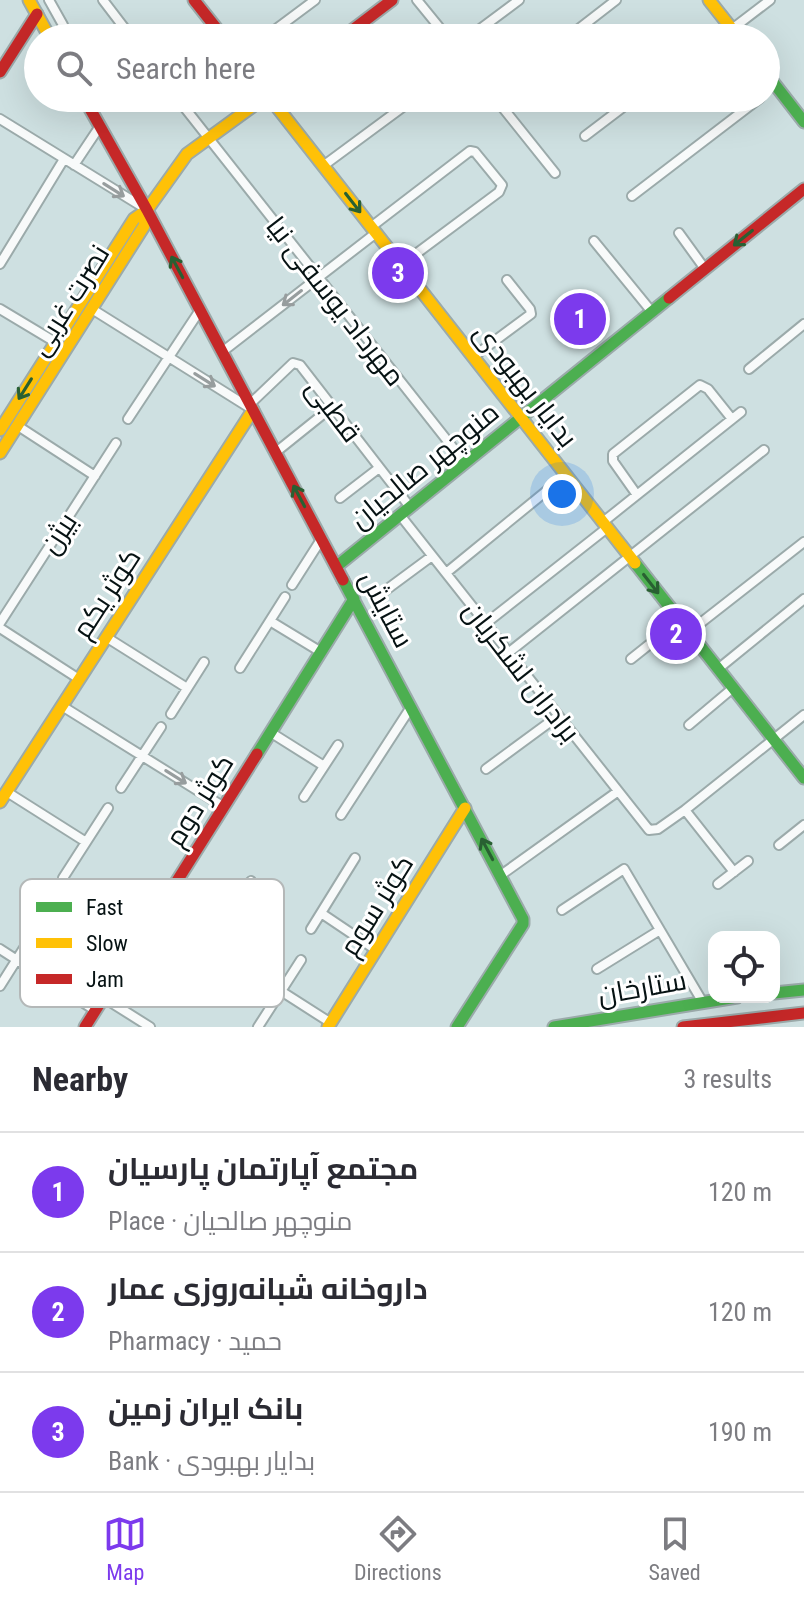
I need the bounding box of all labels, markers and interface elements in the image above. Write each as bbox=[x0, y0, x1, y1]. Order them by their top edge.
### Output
search box bbox=[24, 24, 780, 112]
icon: search bbox=[52, 46, 96, 90]
text: Search here bbox=[116, 51, 256, 86]
one-way arrow bbox=[102, 182, 125, 198]
one-way arrow bbox=[344, 192, 361, 213]
street label: مهرداد یوسفی نیا bbox=[259, 210, 412, 393]
one-way arrow bbox=[733, 229, 754, 247]
street label: نصرت غربی bbox=[22, 239, 116, 362]
pin: 3 bbox=[372, 243, 424, 303]
one-way arrow bbox=[169, 256, 185, 279]
one-way arrow bbox=[282, 289, 303, 306]
pin: 1 bbox=[554, 289, 606, 349]
street label: بدایار بهبودی bbox=[467, 317, 584, 454]
one-way arrow bbox=[193, 372, 216, 388]
street label: قطبی bbox=[299, 372, 368, 449]
one-way arrow bbox=[17, 378, 33, 400]
street label: منوچهر صالحیان bbox=[343, 395, 507, 537]
your location bbox=[542, 474, 582, 514]
one-way arrow bbox=[291, 485, 307, 509]
street label: بیژن bbox=[33, 506, 84, 560]
street label: کوثر یکم bbox=[65, 542, 150, 646]
street label: ستایش bbox=[353, 565, 420, 653]
one-way arrow bbox=[643, 573, 660, 594]
street label: برادران لشکریان bbox=[456, 594, 587, 748]
pin: 2 bbox=[650, 604, 702, 664]
street label: کوثر دوم bbox=[158, 748, 243, 854]
one-way arrow bbox=[164, 769, 187, 785]
one-way arrow bbox=[479, 838, 495, 862]
street label: کوثر سوم bbox=[333, 849, 423, 963]
legend bbox=[20, 879, 284, 1007]
text: Fast bbox=[86, 895, 123, 920]
text: Slow bbox=[86, 931, 128, 956]
map controls bbox=[708, 931, 780, 1003]
button: locate bbox=[708, 931, 780, 1003]
street label: ستارخان bbox=[595, 963, 689, 1012]
text: Jam bbox=[86, 967, 124, 992]
text: Nearby bbox=[32, 1059, 128, 1099]
text: 3 results bbox=[683, 1064, 772, 1094]
text: مجتمع آپارتمان پارسیان bbox=[108, 1151, 418, 1186]
text: 1 bbox=[51, 1177, 65, 1207]
text: 120 m bbox=[708, 1177, 772, 1207]
text: Place · منوچهر صالحیان bbox=[108, 1206, 352, 1236]
text: داروخانه شبانه‌روزی عمار bbox=[108, 1271, 428, 1306]
text: 2 bbox=[51, 1297, 65, 1327]
text: 120 m bbox=[708, 1297, 772, 1327]
text: Pharmacy · حمید bbox=[108, 1326, 282, 1356]
text: بانک ایران زمین bbox=[108, 1391, 303, 1426]
text: 3 bbox=[51, 1417, 65, 1447]
text: 190 m bbox=[708, 1417, 772, 1447]
text: Bank · بدایار بهبودی bbox=[108, 1446, 315, 1476]
tab: Map bbox=[103, 1512, 147, 1585]
tab: Directions bbox=[354, 1512, 442, 1585]
tab: Saved bbox=[648, 1512, 701, 1585]

